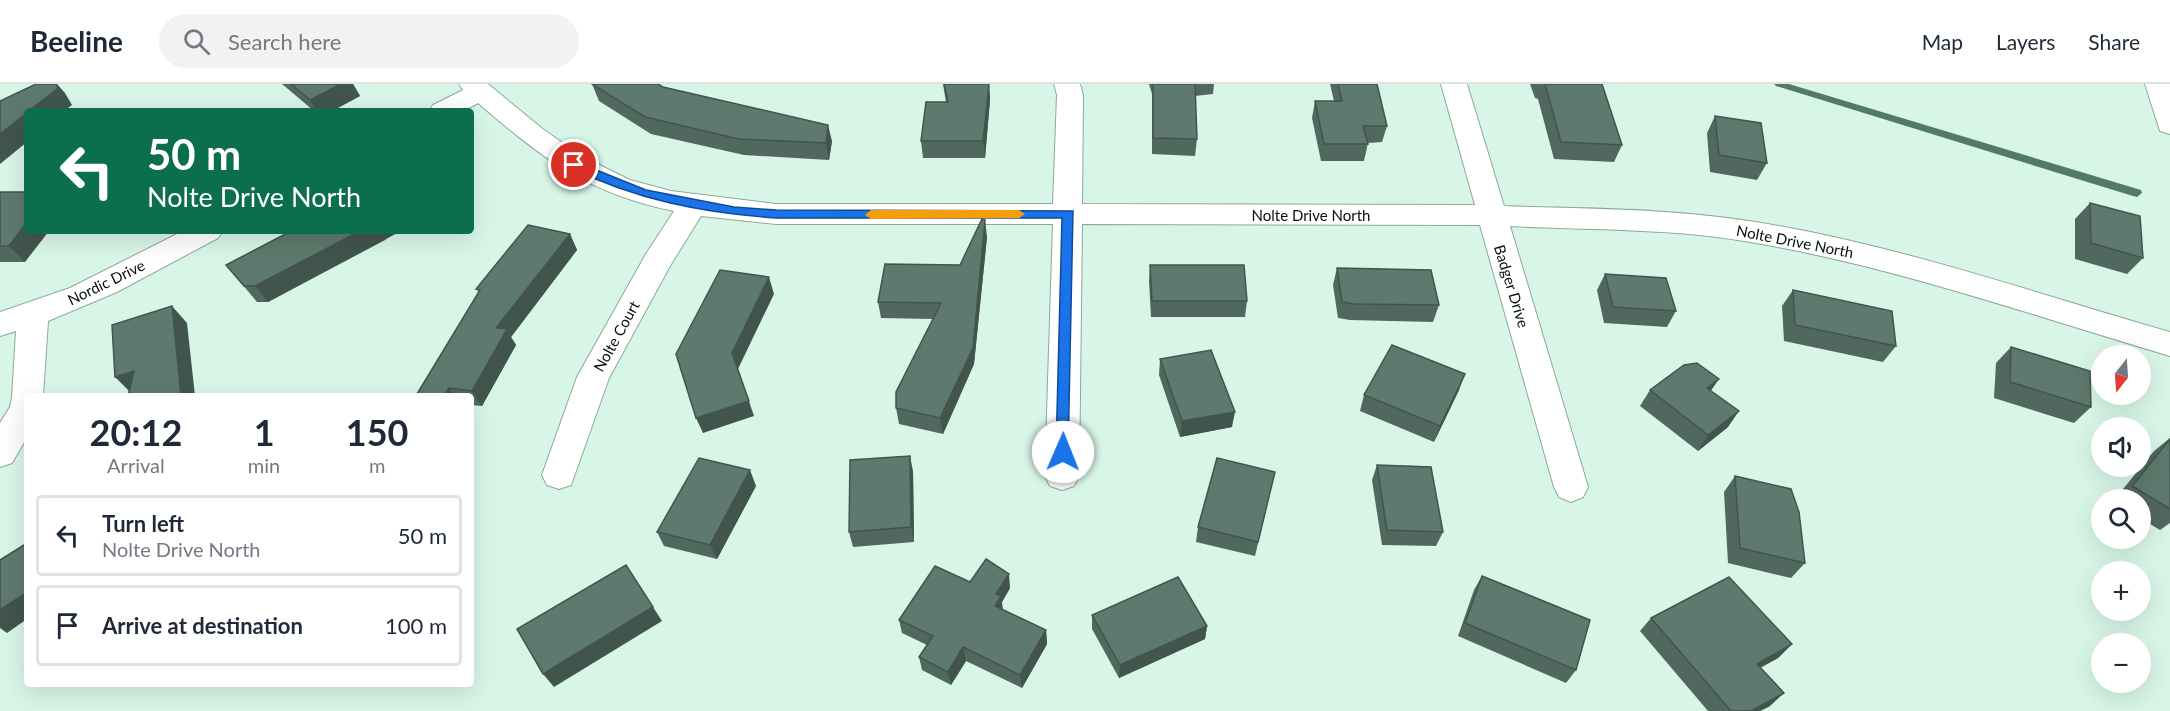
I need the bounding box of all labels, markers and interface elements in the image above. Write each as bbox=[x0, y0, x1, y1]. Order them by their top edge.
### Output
search box bbox=[159, 14, 579, 68]
text: Beeline bbox=[30, 24, 123, 58]
icon: search bbox=[180, 25, 213, 58]
text: Search here bbox=[228, 28, 341, 55]
text: Map bbox=[1922, 29, 1963, 54]
text: Layers bbox=[1996, 29, 2055, 54]
text: Share bbox=[2088, 29, 2140, 54]
text: 50 m bbox=[147, 129, 241, 179]
icon: left bbox=[48, 132, 126, 210]
pin bbox=[548, 139, 599, 190]
icon: arrive bbox=[557, 148, 590, 181]
text: Nolte Drive North bbox=[147, 180, 361, 213]
street label: Nolte Drive North bbox=[1252, 206, 1370, 224]
street label: Nolte Drive North bbox=[1735, 221, 1855, 261]
street label: Badger Drive bbox=[1491, 242, 1533, 330]
street label: Nordic Drive bbox=[64, 256, 148, 308]
street label: Nolte Court bbox=[589, 297, 643, 374]
north arrow bbox=[2091, 345, 2151, 405]
map controls bbox=[2091, 345, 2151, 693]
text: 20:12 bbox=[90, 410, 182, 454]
text: 1 bbox=[254, 410, 275, 454]
text: 150 bbox=[346, 410, 408, 454]
button: sound bbox=[2091, 417, 2151, 477]
position arrow bbox=[1031, 420, 1095, 484]
text: Arrival bbox=[107, 453, 165, 477]
text: min bbox=[248, 453, 280, 477]
text: m bbox=[369, 453, 385, 477]
button: search bbox=[2091, 489, 2151, 549]
text: Turn left bbox=[102, 510, 184, 537]
icon: left bbox=[51, 519, 84, 552]
text: 50 m bbox=[398, 522, 447, 549]
text: Nolte Drive North bbox=[102, 537, 261, 561]
button: + bbox=[2091, 561, 2151, 621]
icon: arrive bbox=[51, 609, 84, 642]
text: Arrive at destination bbox=[102, 612, 303, 639]
text: 100 m bbox=[385, 612, 447, 639]
button: − bbox=[2091, 633, 2151, 693]

